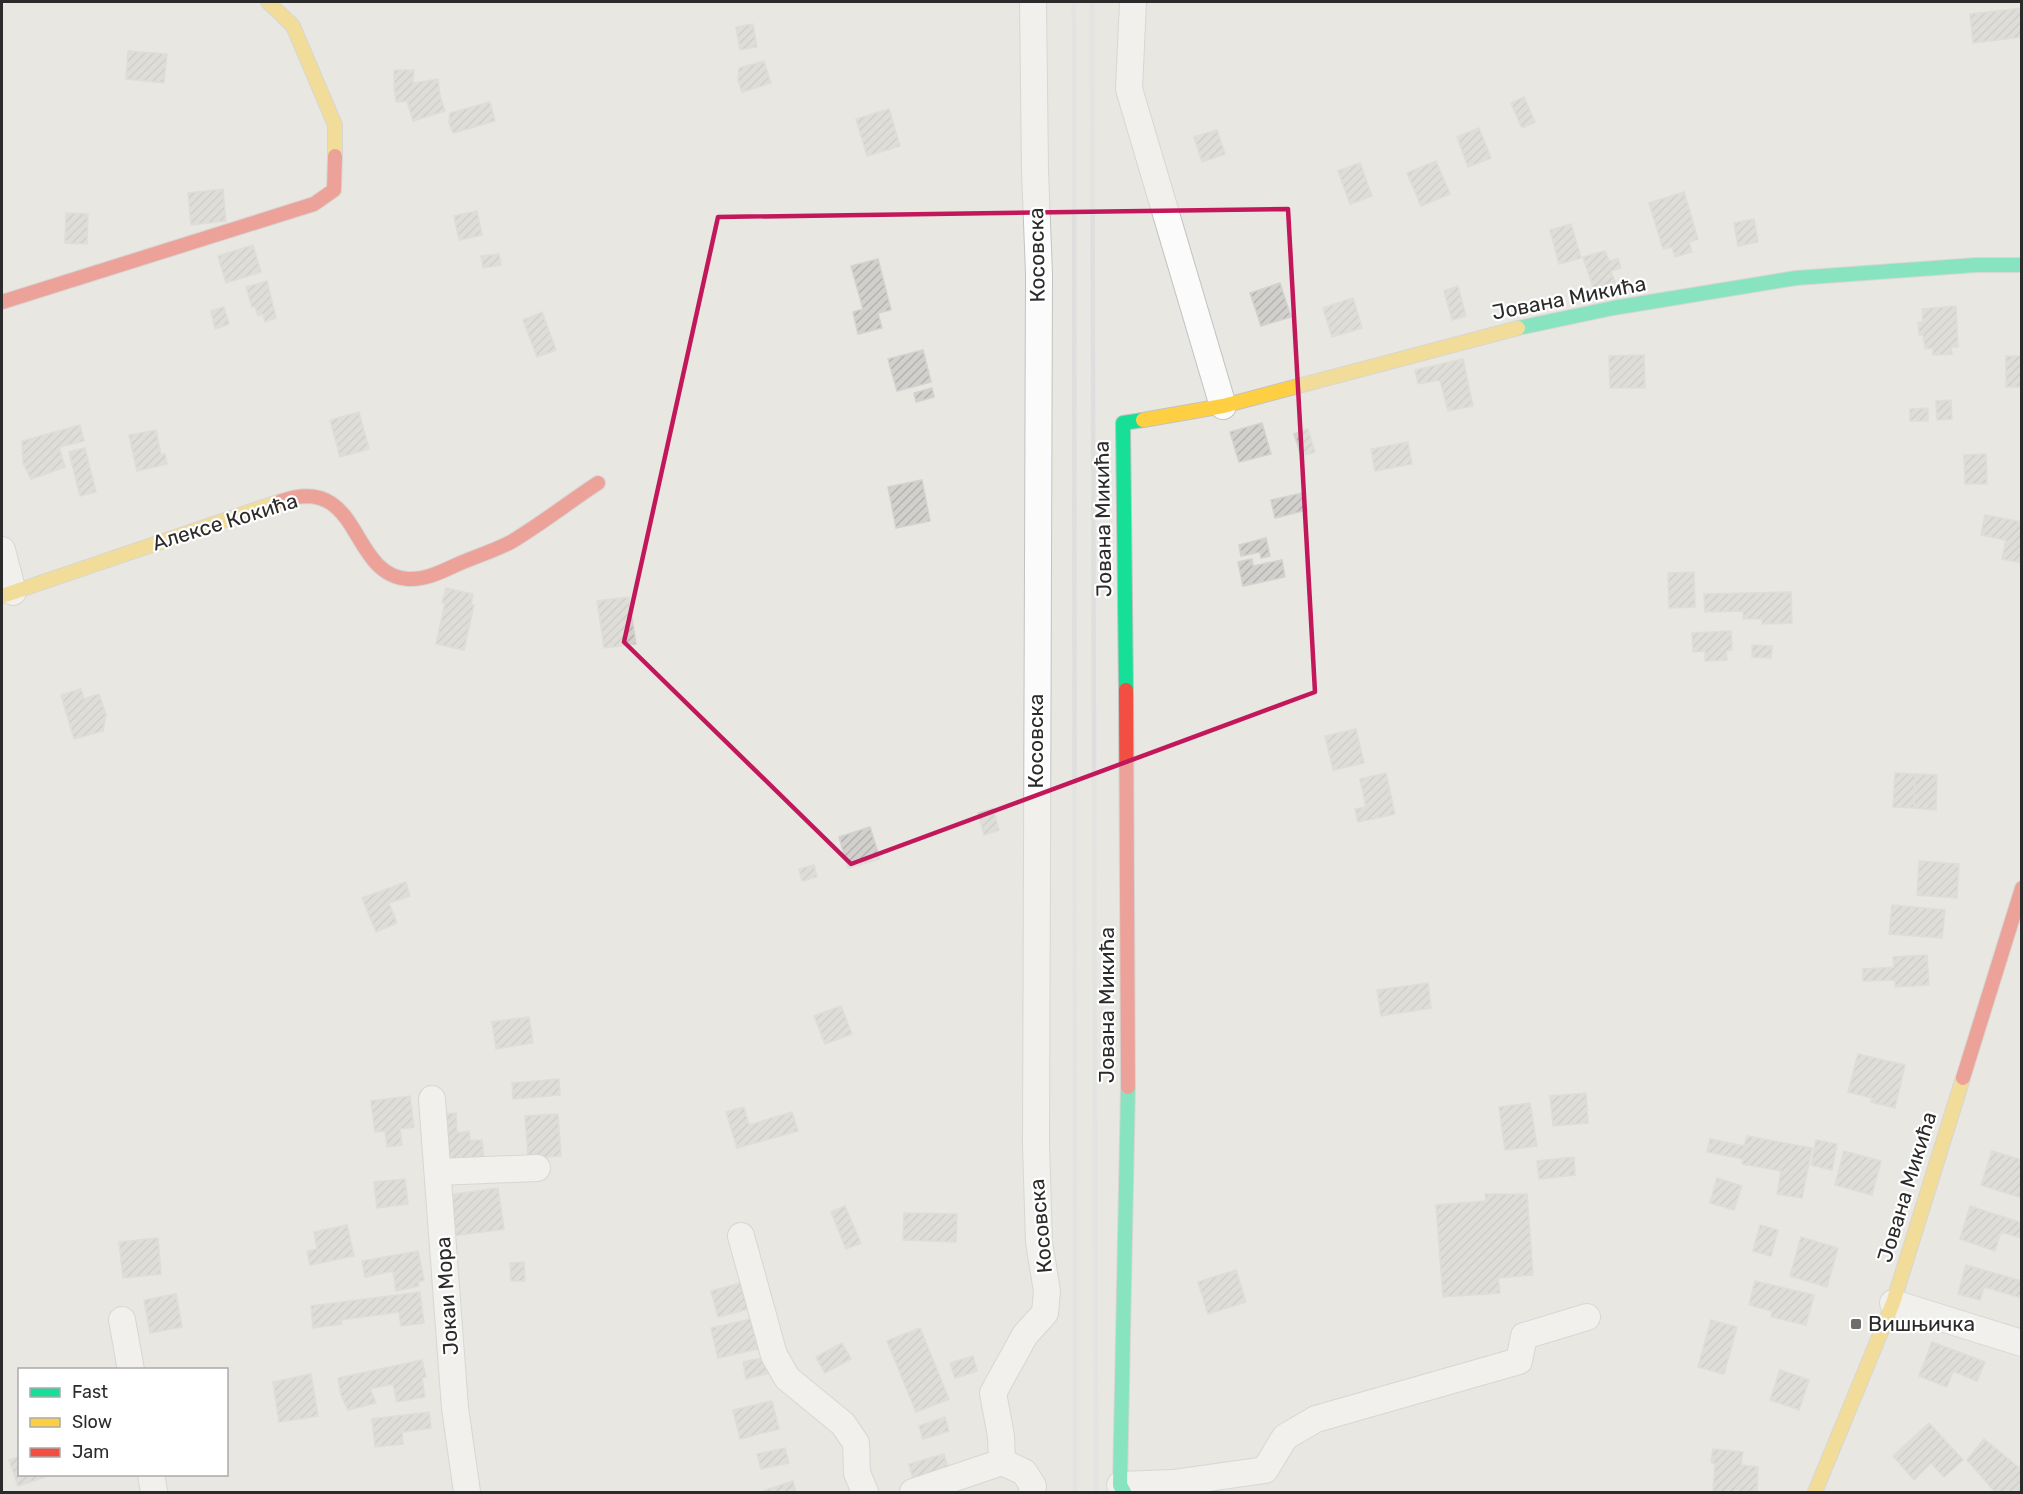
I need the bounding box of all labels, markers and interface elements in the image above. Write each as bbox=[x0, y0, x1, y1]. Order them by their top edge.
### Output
street label: Косовска bbox=[1023, 207, 1050, 303]
street label: Јована Микића bbox=[1490, 270, 1648, 325]
street label: Јована Микића bbox=[1089, 441, 1116, 597]
street label: Алексе Кокића bbox=[149, 488, 301, 556]
street label: Косовска bbox=[1023, 694, 1048, 788]
street label: Јована Микића bbox=[1094, 927, 1119, 1083]
street label: Јована Микића bbox=[1872, 1108, 1941, 1265]
street label: Косовска bbox=[1024, 1178, 1057, 1274]
street label: Јокаи Мора bbox=[430, 1236, 463, 1356]
place label: Вишњичка bbox=[1868, 1311, 1975, 1336]
marker: Вишњичка bbox=[1849, 1317, 1863, 1331]
legend bbox=[18, 1368, 228, 1476]
text: Fast bbox=[72, 1381, 108, 1403]
text: Slow bbox=[72, 1411, 112, 1433]
text: Jam bbox=[72, 1441, 109, 1463]

